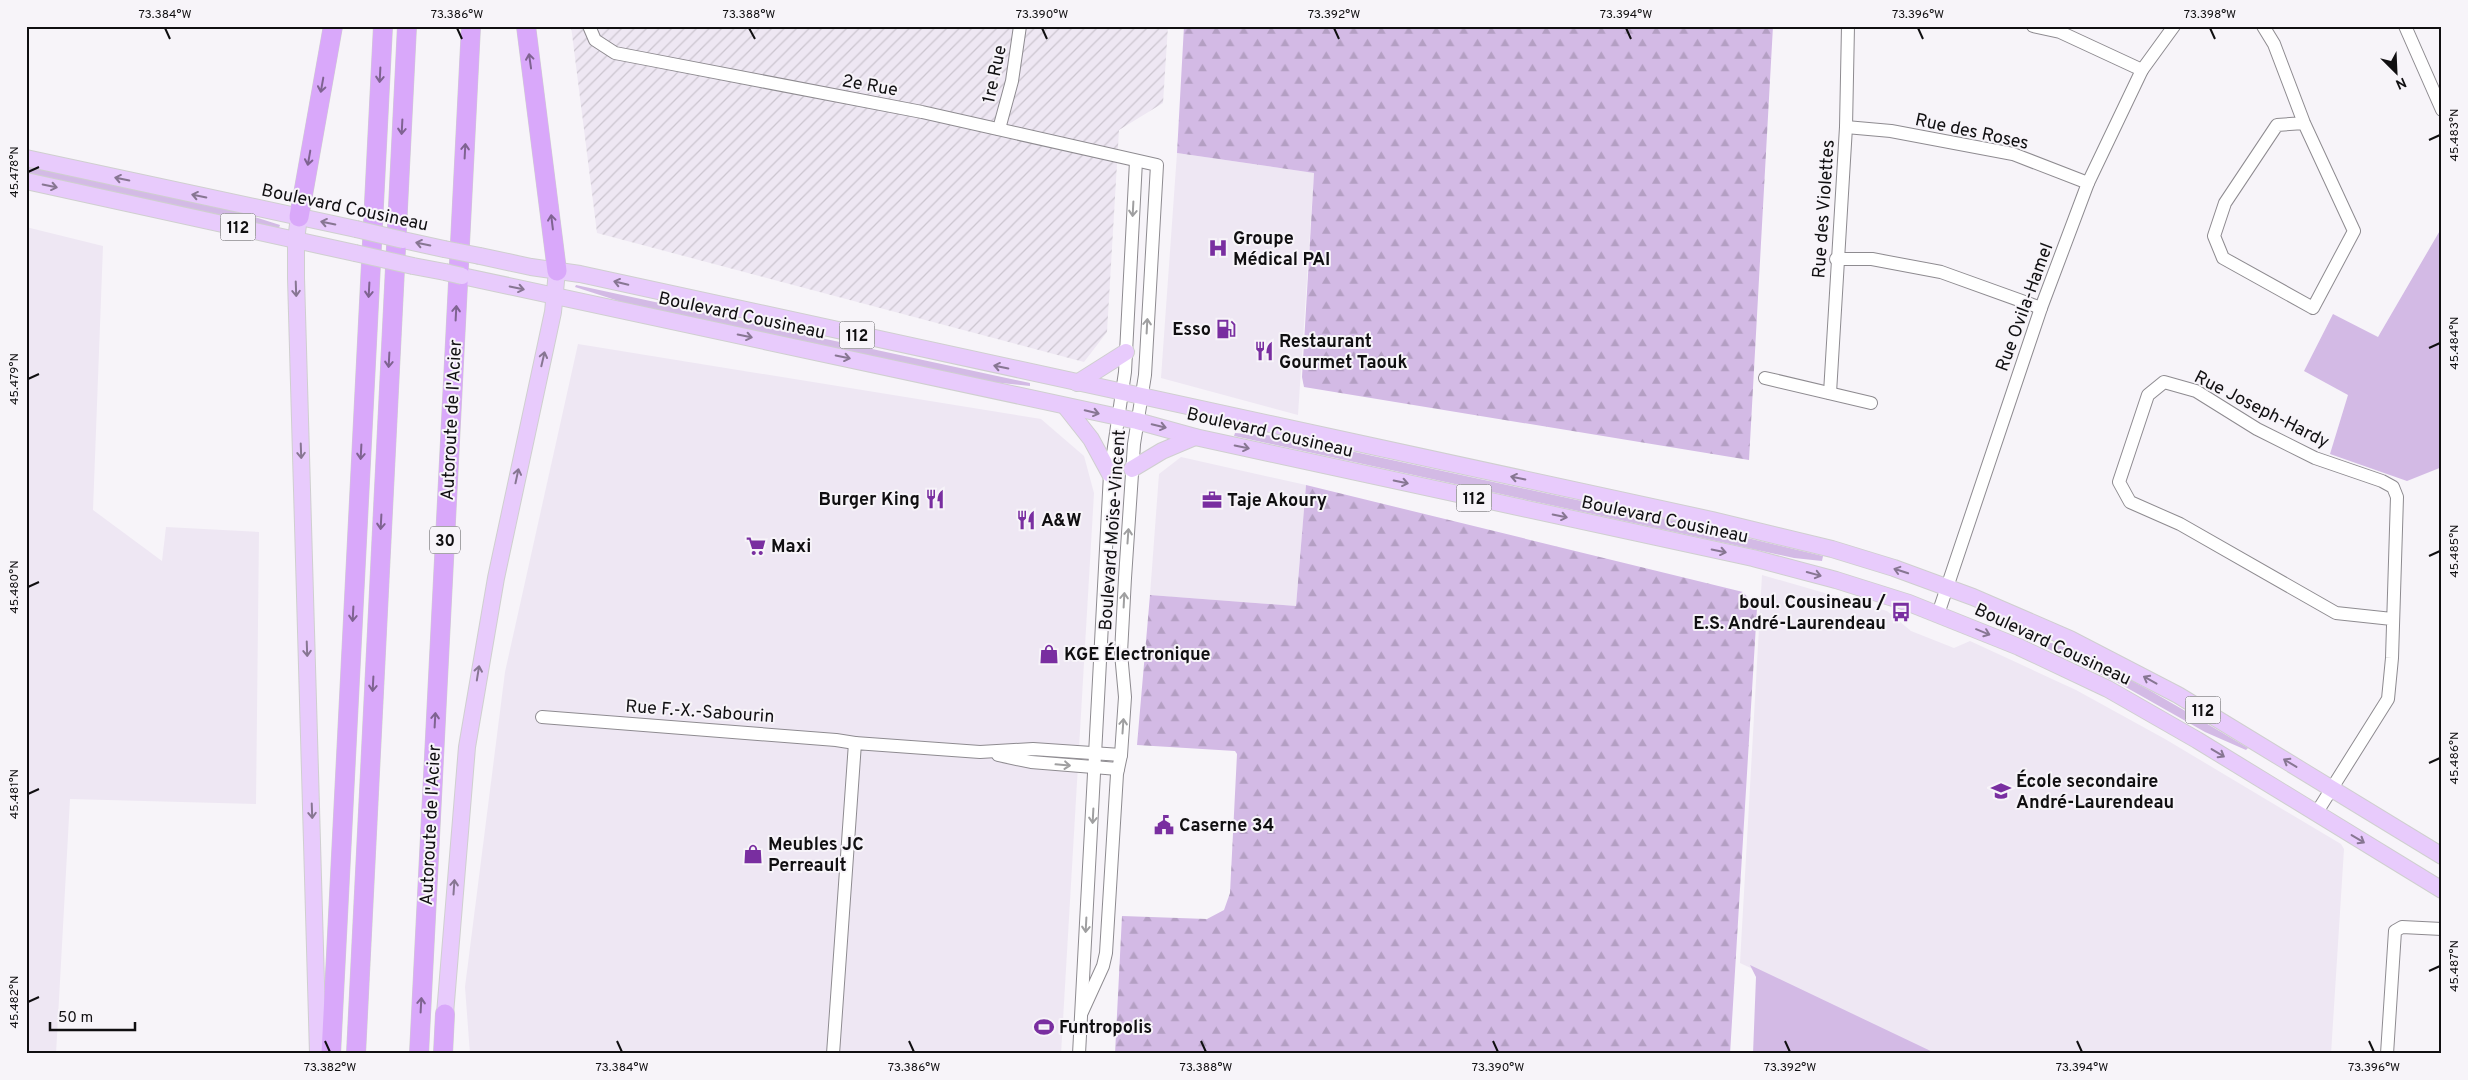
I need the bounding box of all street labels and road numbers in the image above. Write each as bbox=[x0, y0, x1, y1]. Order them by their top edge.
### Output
street label: 1re Rue bbox=[978, 43, 1013, 105]
street label: 2e Rue bbox=[840, 70, 899, 103]
street label: Rue des Roses bbox=[1913, 109, 2031, 156]
street label: Rue des Violettes bbox=[1808, 139, 1841, 279]
street label: Boulevard Cousineau bbox=[259, 180, 430, 237]
road number: 112 bbox=[220, 213, 256, 240]
street label: Rue Ovila-Hamel bbox=[1991, 240, 2059, 375]
street label: Boulevard Cousineau bbox=[656, 288, 827, 345]
road number: 112 bbox=[840, 322, 874, 348]
street label: Autoroute de l'Acier bbox=[437, 339, 468, 501]
street label: Rue Joseph-Hardy bbox=[2190, 366, 2333, 454]
street label: Boulevard Cousineau bbox=[1184, 403, 1355, 464]
street label: Boulevard Moïse-Vincent bbox=[1095, 429, 1132, 631]
road number: 112 bbox=[1456, 484, 1492, 512]
street label: Boulevard Cousineau bbox=[1579, 492, 1750, 549]
road number: 30 bbox=[430, 526, 460, 554]
street label: Boulevard Cousineau bbox=[1970, 599, 2134, 692]
street label: Rue F.-X.-Sabourin bbox=[625, 696, 775, 729]
road number: 112 bbox=[2186, 696, 2220, 724]
street label: Autoroute de l'Acier bbox=[416, 744, 447, 906]

